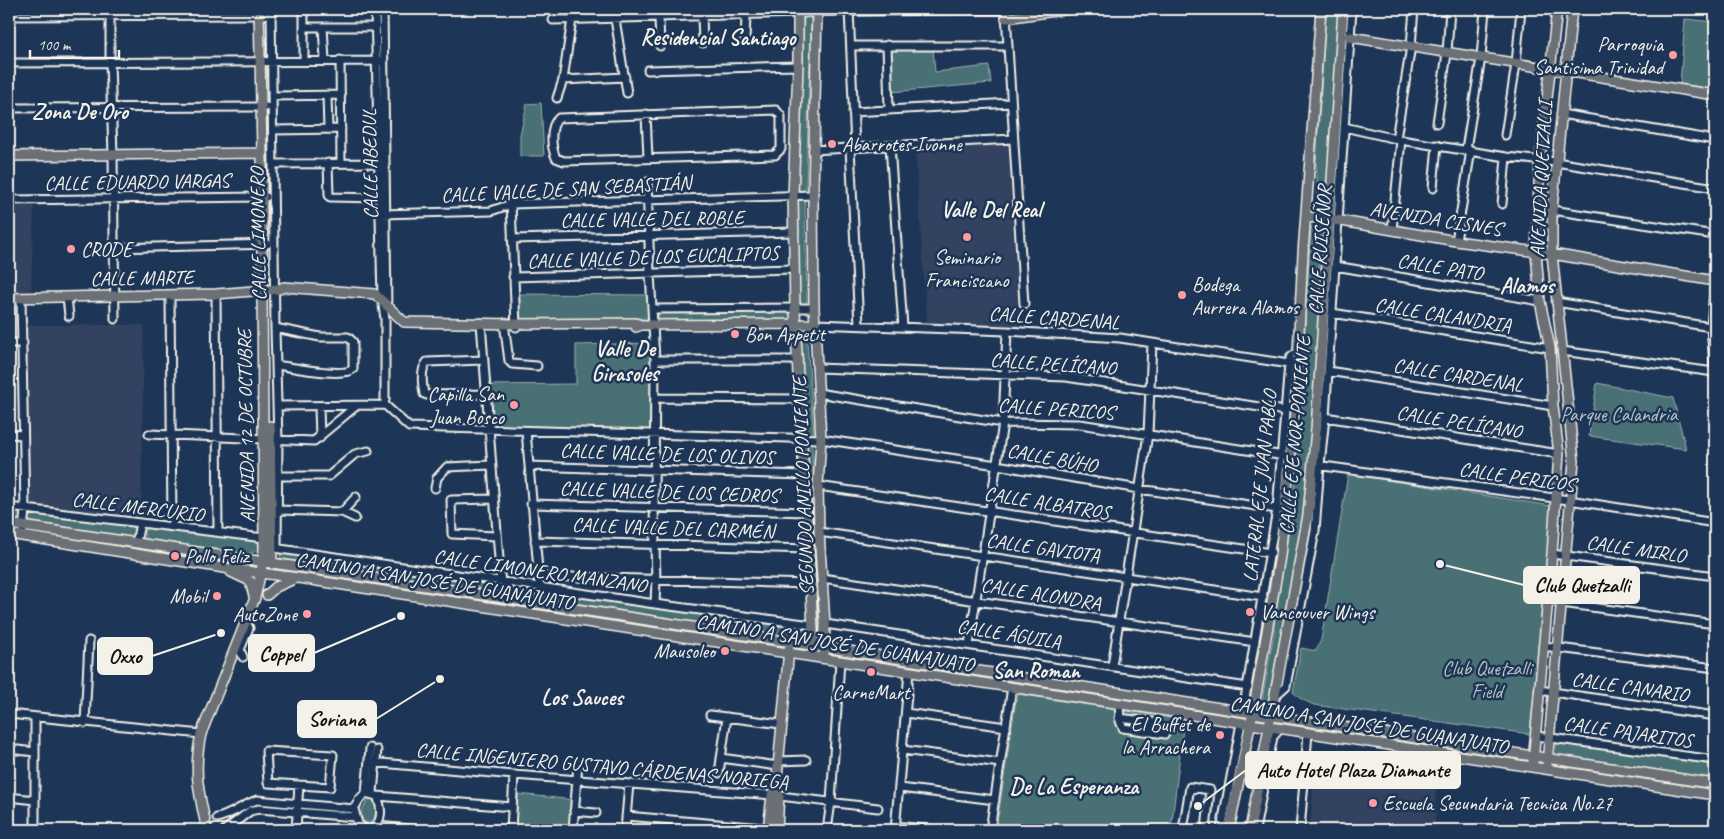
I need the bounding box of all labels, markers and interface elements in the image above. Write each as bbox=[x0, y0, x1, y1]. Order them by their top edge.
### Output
district label: Residencial Santiago bbox=[641, 24, 797, 52]
scale bar bbox=[30, 28, 119, 60]
place label: Parroquia Santisima Trinidad bbox=[1534, 32, 1666, 80]
text: 100 m bbox=[38, 36, 72, 55]
marker: Parroquia Santisima Trinidad bbox=[1667, 49, 1679, 61]
street label: AVENIDA QUETZALLI bbox=[1524, 96, 1558, 258]
district label: Zona De Oro bbox=[32, 98, 130, 126]
street label: CALLE ABEDUL bbox=[357, 108, 383, 219]
place label: Abarrotes Ivonne bbox=[842, 132, 963, 157]
marker: Abarrotes Ivonne bbox=[826, 138, 838, 150]
street label: CALLE LIMONERO bbox=[244, 165, 272, 301]
street label: CALLE EDUARDO VARGAS bbox=[44, 168, 234, 196]
street label: CALLE VALLE DE SAN SEBASTIÁN bbox=[441, 170, 694, 208]
street label: CALLE RUISEÑOR bbox=[1303, 182, 1337, 316]
district label: Valle Del Real bbox=[941, 196, 1045, 224]
street label: AVENIDA CISNES bbox=[1368, 196, 1508, 242]
street label: CALLE VALLE DEL ROBLE bbox=[560, 205, 746, 233]
marker: Seminario Franciscano bbox=[961, 231, 973, 243]
place label: CRODE bbox=[81, 237, 135, 262]
street label: CALLE VALLE DE LOS EUCALIPTOS bbox=[527, 240, 781, 274]
marker: CRODE bbox=[65, 243, 77, 255]
place label: Seminario Franciscano bbox=[925, 245, 1009, 293]
street label: CALLE PATO bbox=[1396, 248, 1487, 286]
street label: CALLE MARTE bbox=[90, 265, 196, 291]
place label: Bodega Aurrera Alamos bbox=[1192, 272, 1301, 320]
district label: Alamos bbox=[1500, 272, 1556, 300]
marker: Bodega Aurrera Alamos bbox=[1176, 289, 1188, 301]
street label: CALLE CALANDRIA bbox=[1373, 292, 1514, 338]
street label: CALLE CARDENAL bbox=[988, 301, 1121, 335]
place label: Bon Appetit bbox=[745, 322, 827, 347]
street label: AVENIDA 12 DE OCTUBRE bbox=[232, 327, 260, 523]
marker: Bon Appetit bbox=[729, 328, 741, 340]
street label: CALLE EJE NOR-PONIENTE bbox=[1274, 332, 1316, 535]
district label: Valle De Girasoles bbox=[592, 335, 661, 388]
street label: CALLE PELÍCANO bbox=[989, 347, 1119, 381]
street label: CALLE CARDENAL bbox=[1392, 352, 1525, 398]
street label: SEGUNDO ANILLO PONIENTE bbox=[787, 374, 819, 596]
place label: Capilla San Juan Bosco bbox=[427, 382, 505, 430]
street label: LATERAL EJE JUAN PABLO bbox=[1238, 387, 1283, 583]
street label: CALLE PERICOS bbox=[997, 392, 1119, 426]
marker: Capilla San Juan Bosco bbox=[508, 399, 520, 411]
street label: CALLE PELÍCANO bbox=[1395, 400, 1525, 445]
park label: Parque Calandria bbox=[1561, 402, 1679, 427]
street label: CALLE VALLE DE LOS OLIVOS bbox=[560, 438, 778, 470]
street label: CALLE BÚHO bbox=[1005, 438, 1101, 479]
street label: CALLE PERICOS bbox=[1458, 457, 1581, 498]
street label: CALLE VALLE DE LOS CEDROS bbox=[559, 476, 783, 508]
street label: CALLE ALBATROS bbox=[982, 481, 1114, 526]
street label: CALLE MERCURIO bbox=[71, 487, 207, 528]
street label: CALLE VALLE DEL CARMÉN bbox=[572, 512, 777, 544]
street label: CALLE GAVIOTA bbox=[985, 528, 1102, 568]
street label: CALLE MIRLO bbox=[1585, 530, 1689, 569]
place label: Pollo Feliz bbox=[185, 544, 251, 569]
street label: CALLE LIMONERO MANZANO bbox=[432, 544, 650, 599]
street label: CAMINO A SAN JOSÉ DE GUANAJUATO bbox=[294, 547, 578, 616]
marker: Pollo Feliz bbox=[169, 550, 181, 562]
callout: Club Quetzalli bbox=[1524, 567, 1639, 603]
street label: CALLE ALONDRA bbox=[979, 572, 1104, 616]
text: Club Quetzalli bbox=[1534, 572, 1633, 598]
place label: Mobil bbox=[170, 584, 211, 609]
marker: Mobil bbox=[211, 590, 223, 602]
place label: Vancouver Wings bbox=[1260, 600, 1376, 625]
place label: AutoZone bbox=[233, 602, 298, 627]
marker: Vancouver Wings bbox=[1244, 606, 1256, 618]
marker: AutoZone bbox=[301, 608, 313, 620]
street label: CAMINO A SAN JOSÉ DE GUANAJUATO bbox=[694, 609, 978, 678]
street label: CALLE ÁGUILA bbox=[955, 613, 1064, 655]
callout: Coppel bbox=[249, 635, 314, 671]
callout: Oxxo bbox=[98, 638, 152, 674]
place label: Mausoleo bbox=[654, 639, 717, 664]
text: Coppel bbox=[259, 641, 307, 667]
text: Oxxo bbox=[108, 643, 143, 669]
marker: Mausoleo bbox=[719, 645, 731, 657]
park label: Club Quetzalli Field bbox=[1442, 656, 1534, 704]
district label: San Roman bbox=[992, 657, 1082, 685]
marker: CarneMart bbox=[865, 666, 877, 678]
street label: CALLE CANARIO bbox=[1570, 666, 1692, 708]
place label: CarneMart bbox=[832, 680, 912, 705]
district label: Los Sauces bbox=[541, 684, 625, 712]
street label: CAMINO A SAN JOSÉ DE GUANAJUATO bbox=[1228, 691, 1512, 760]
callout: Soriana bbox=[298, 701, 376, 737]
text: Soriana bbox=[308, 706, 367, 732]
street label: CALLE PAJARITOS bbox=[1562, 711, 1696, 754]
place label: El Buffet de la Arrachera bbox=[1122, 712, 1211, 760]
marker: El Buffet de la Arrachera bbox=[1214, 729, 1226, 741]
street label: CALLE INGENIERO GUSTAVO CÁRDENAS NORIEGA bbox=[415, 737, 790, 795]
callout: Auto Hotel Plaza Diamante bbox=[1246, 752, 1460, 788]
text: Auto Hotel Plaza Diamante bbox=[1257, 757, 1451, 783]
district label: De La Esperanza bbox=[1010, 773, 1140, 801]
place label: Escuela Secundaria Tecnica No.27 bbox=[1383, 791, 1613, 816]
marker: Escuela Secundaria Tecnica No.27 bbox=[1367, 797, 1379, 809]

